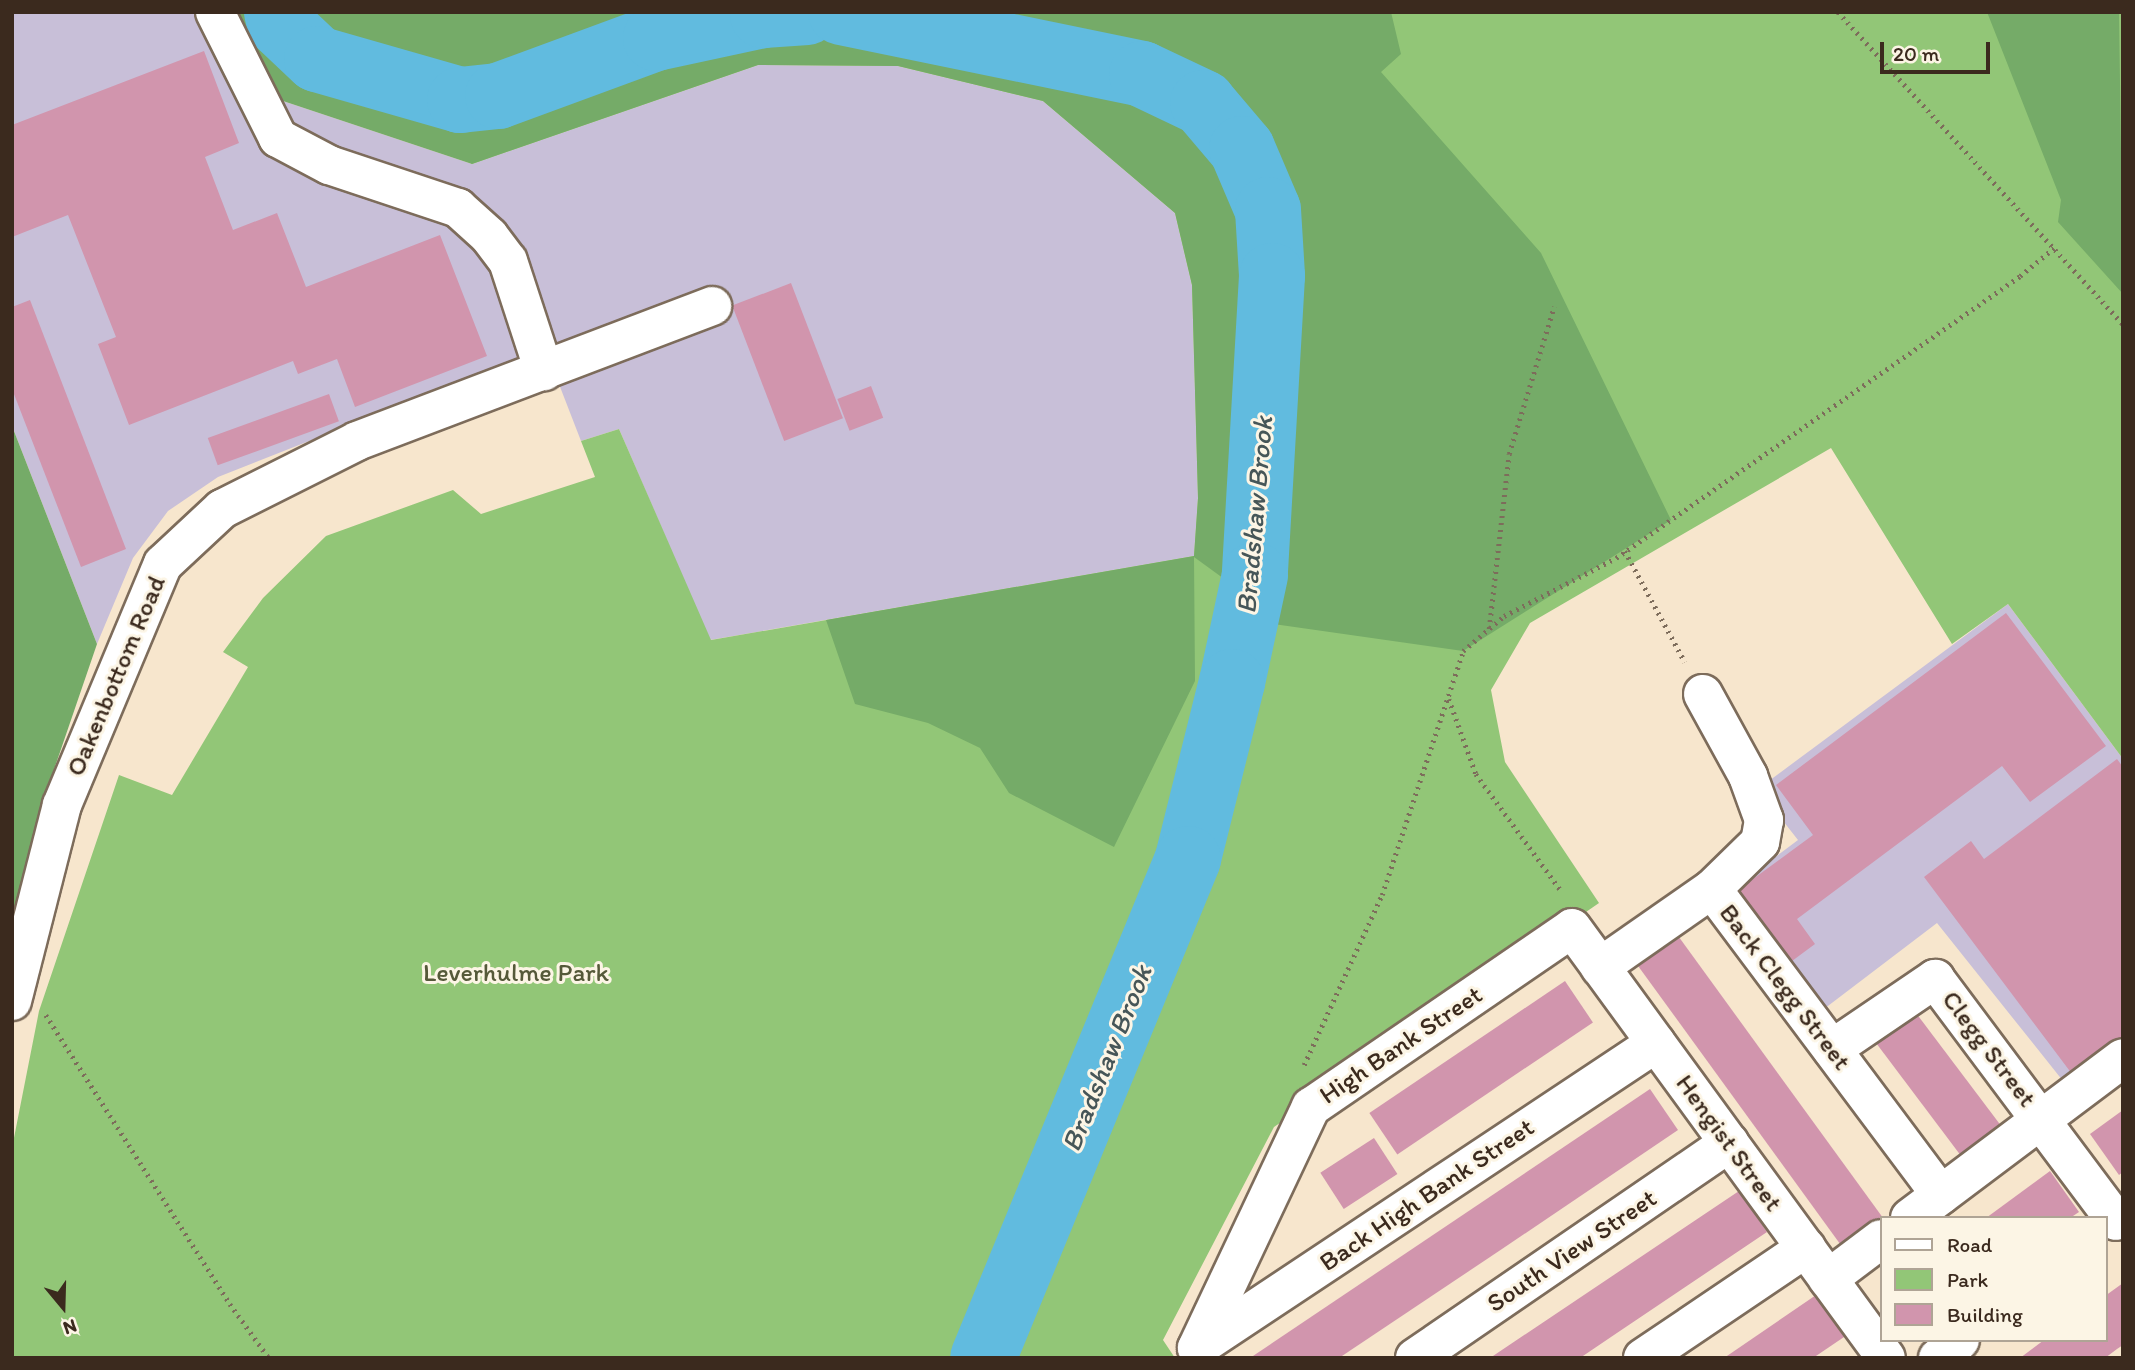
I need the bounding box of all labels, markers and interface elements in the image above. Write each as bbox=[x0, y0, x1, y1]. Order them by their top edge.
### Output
scale bar bbox=[1883, 28, 1993, 72]
text: 20 m bbox=[1893, 41, 1939, 66]
water label: Bradshaw Brook bbox=[1229, 415, 1279, 615]
street label: Oakenbottom Road bbox=[60, 571, 172, 781]
street label: Back Clegg Street bbox=[1713, 898, 1857, 1076]
park label: Leverhulme Park bbox=[423, 957, 609, 989]
water label: Bradshaw Brook bbox=[1053, 960, 1159, 1156]
street label: High Bank Street bbox=[1314, 979, 1488, 1111]
street label: Clegg Street bbox=[1935, 985, 2043, 1113]
street label: Hengist Street bbox=[1669, 1069, 1789, 1217]
street label: Back High Bank Street bbox=[1314, 1112, 1540, 1278]
street label: South View Street bbox=[1481, 1183, 1663, 1319]
legend bbox=[1880, 1216, 2107, 1342]
text: Road bbox=[1947, 1232, 1992, 1257]
text: Park bbox=[1947, 1267, 1988, 1292]
north arrow bbox=[28, 1272, 98, 1342]
text: Building bbox=[1947, 1302, 2023, 1327]
text: N bbox=[60, 1314, 80, 1340]

